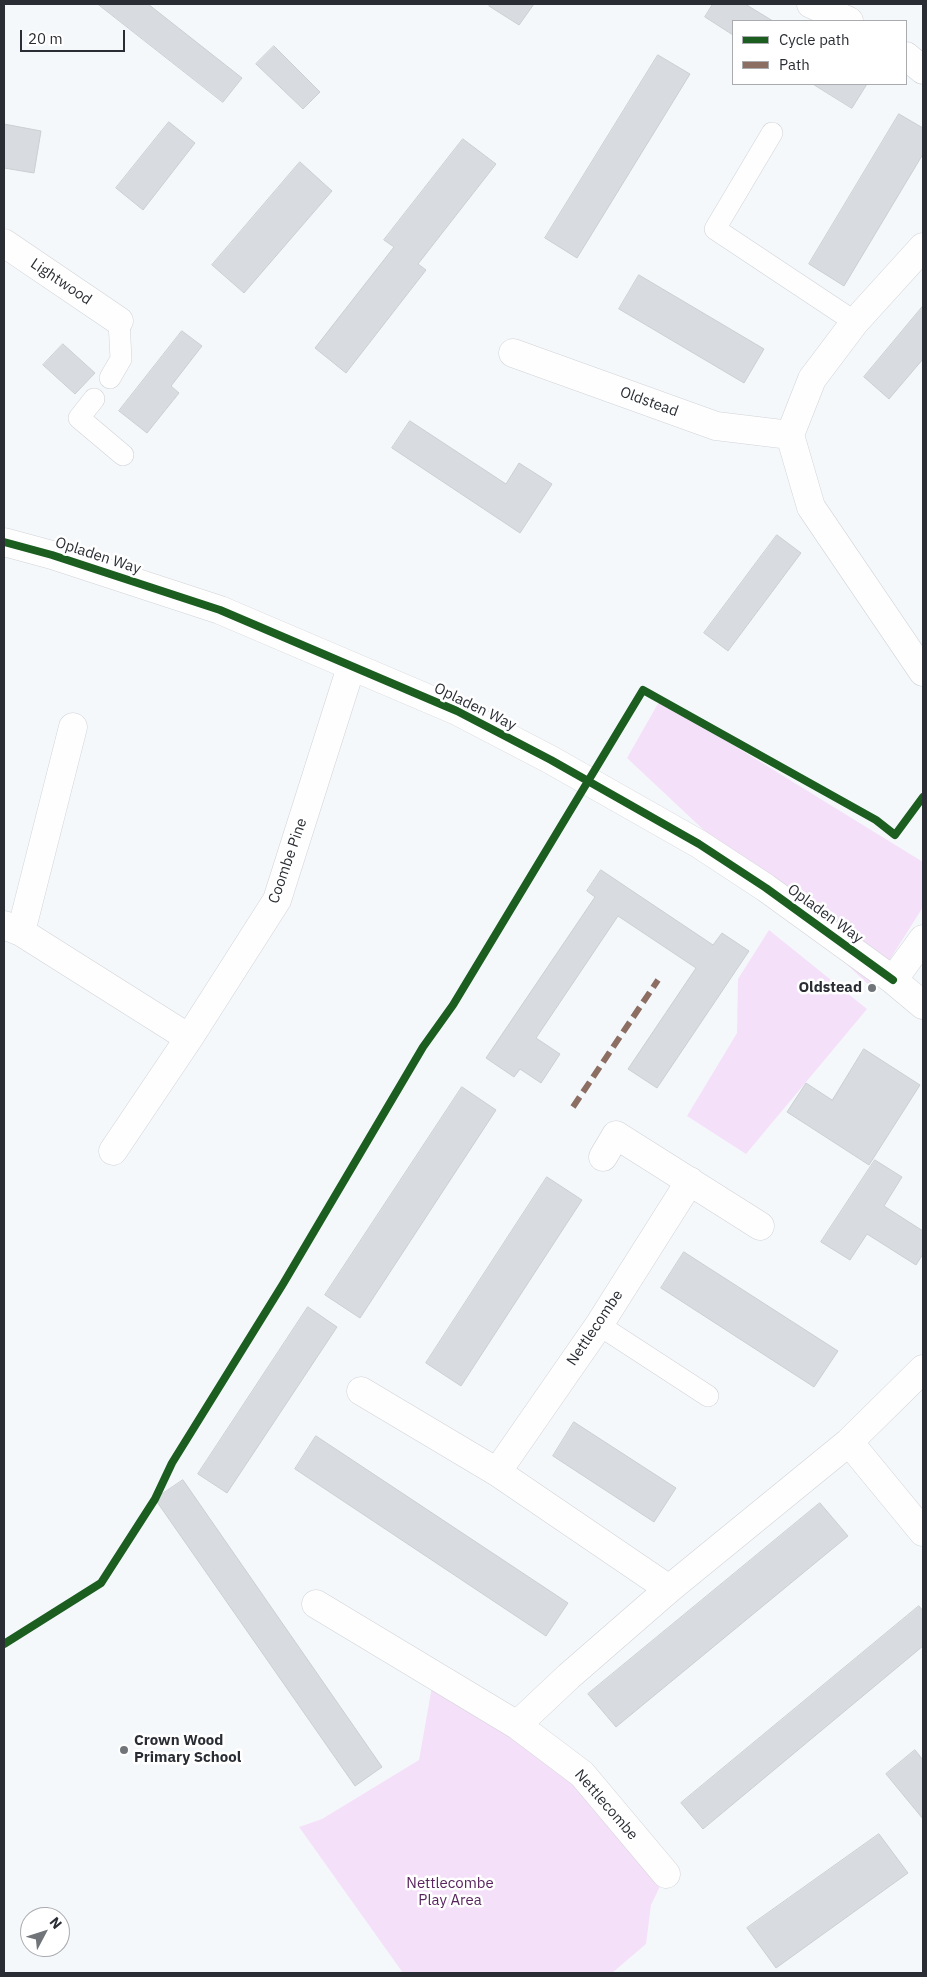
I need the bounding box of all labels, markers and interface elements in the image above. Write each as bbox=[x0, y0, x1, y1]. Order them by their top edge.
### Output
scale bar bbox=[22, 20, 128, 52]
legend bbox=[732, 20, 907, 85]
text: 20 m bbox=[28, 29, 63, 48]
text: Cycle path bbox=[779, 30, 850, 49]
text: Path bbox=[779, 55, 810, 74]
street label: Lightwood bbox=[27, 255, 95, 309]
street label: Oldstead bbox=[617, 383, 681, 421]
street label: Opladen Way bbox=[53, 534, 143, 578]
street label: Opladen Way bbox=[431, 679, 519, 735]
street label: Coombe Pine bbox=[265, 816, 311, 906]
street label: Opladen Way bbox=[784, 881, 866, 947]
place label: Oldstead bbox=[798, 979, 862, 997]
marker: Oldstead bbox=[866, 982, 878, 994]
street label: Nettlecombe bbox=[563, 1287, 627, 1369]
place label: Crown Wood Primary School bbox=[134, 1732, 241, 1767]
marker: Crown Wood Primary School bbox=[118, 1744, 130, 1756]
street label: Nettlecombe bbox=[571, 1766, 641, 1844]
park label: Nettlecombe Play Area bbox=[406, 1875, 494, 1910]
north arrow bbox=[20, 1907, 70, 1957]
text: N bbox=[46, 1913, 66, 1933]

